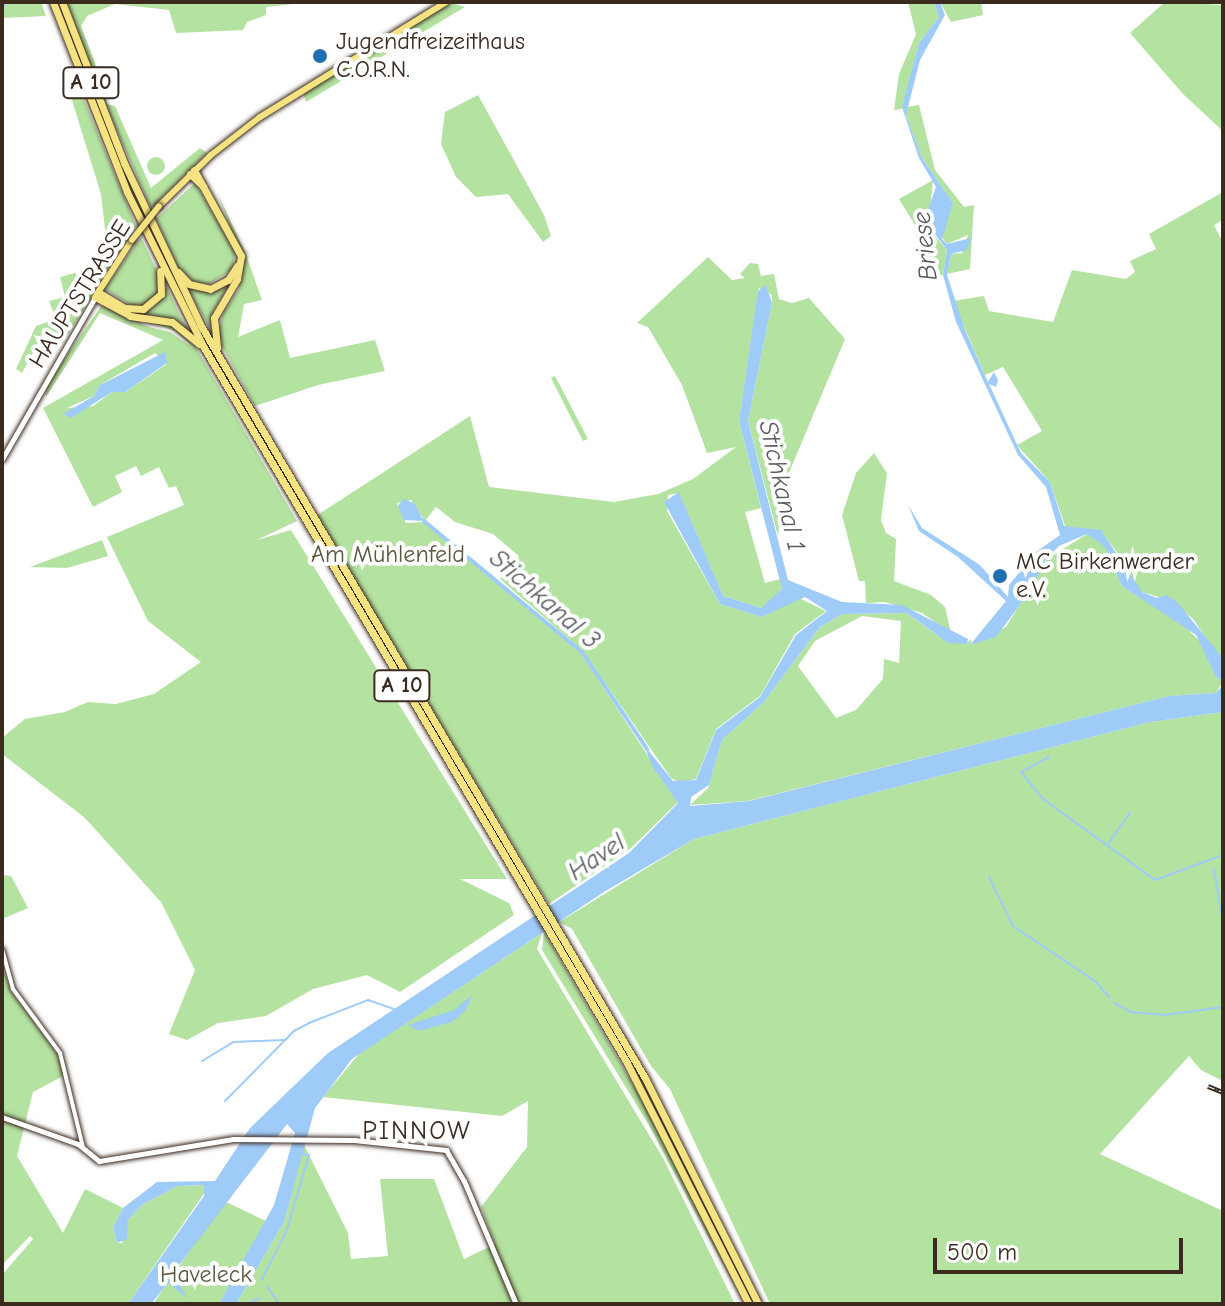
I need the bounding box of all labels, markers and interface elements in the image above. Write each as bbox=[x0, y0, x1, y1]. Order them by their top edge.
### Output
place label: Jugendfreizeithaus C.O.R.N. bbox=[336, 28, 525, 84]
marker: Jugendfreizeithaus C.O.R.N. bbox=[311, 47, 329, 65]
road number: A 10 bbox=[61, 65, 121, 101]
water label: Briese bbox=[907, 210, 945, 282]
street label: HAUPTSTRASSE bbox=[23, 215, 137, 373]
water label: Stichkanal 1 bbox=[751, 418, 811, 554]
park label: Am Mühlenfeld bbox=[311, 541, 465, 569]
water label: Stichkanal 3 bbox=[482, 544, 606, 656]
place label: MC Birkenwerder e.V. bbox=[1016, 548, 1194, 604]
marker: MC Birkenwerder e.V. bbox=[991, 567, 1009, 585]
road number: A 10 bbox=[372, 668, 432, 704]
water label: Havel bbox=[563, 828, 631, 888]
district label: PINNOW bbox=[362, 1116, 472, 1148]
scale bar bbox=[937, 1222, 1187, 1272]
text: 500 m bbox=[947, 1238, 1017, 1266]
park label: Haveleck bbox=[160, 1261, 252, 1289]

